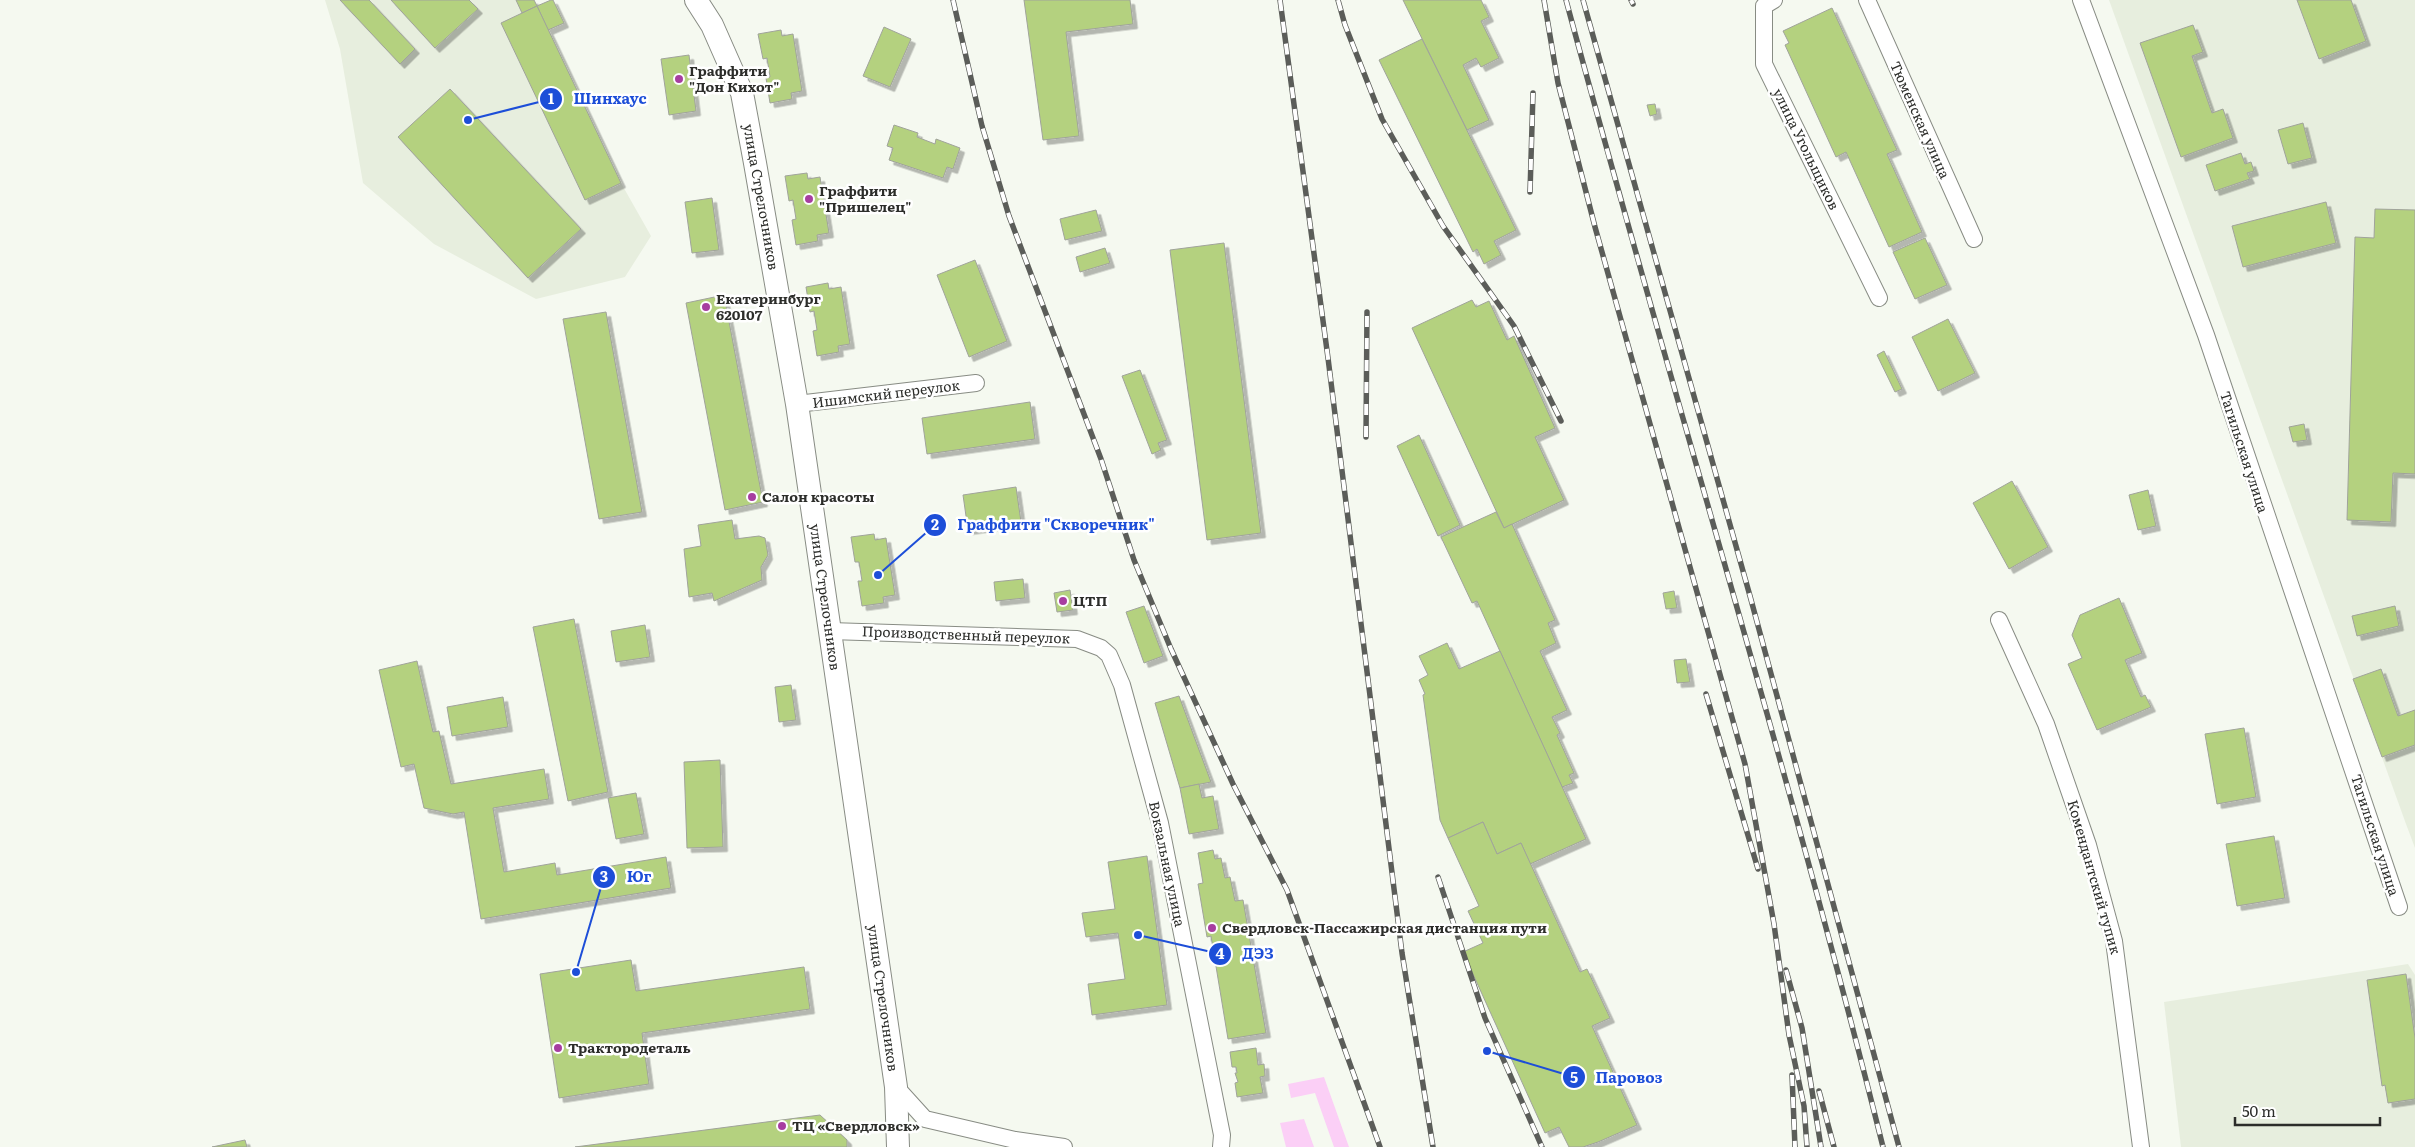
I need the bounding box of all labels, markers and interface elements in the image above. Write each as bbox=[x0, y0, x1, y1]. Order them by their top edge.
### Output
street label: Тюменская улица bbox=[1886, 58, 1956, 182]
place label: Граффити "Дон Кихот" bbox=[689, 60, 779, 96]
marker: Граффити "Дон Кихот" bbox=[673, 73, 685, 85]
callout: Шинхаус bbox=[538, 84, 657, 114]
street label: улица Угольщиков bbox=[1769, 84, 1845, 213]
text: 1 bbox=[548, 86, 554, 109]
text: Шинхаус bbox=[573, 86, 647, 109]
street label: улица Стрелочников bbox=[739, 122, 785, 272]
place label: Граффити "Пришелец" bbox=[819, 180, 911, 216]
marker: Граффити "Пришелец" bbox=[803, 193, 815, 205]
place label: Екатеринбург 620107 bbox=[716, 288, 822, 324]
marker: Екатеринбург 620107 bbox=[700, 301, 712, 313]
street label: Ишимский переулок bbox=[811, 374, 961, 412]
street label: Тагильская улица bbox=[2216, 388, 2274, 516]
place label: Салон красоты bbox=[762, 486, 874, 506]
marker: Салон красоты bbox=[746, 491, 758, 503]
callout: Граффити "Скворечник" bbox=[922, 510, 1165, 540]
text: 2 bbox=[931, 512, 939, 535]
text: Граффити "Скворечник" bbox=[957, 512, 1155, 535]
street label: улица Стрелочников bbox=[806, 522, 846, 672]
place label: ЦТП bbox=[1073, 590, 1107, 610]
marker: ЦТП bbox=[1057, 595, 1069, 607]
street label: Производственный переулок bbox=[862, 620, 1071, 648]
street label: Тагильская улица bbox=[2347, 771, 2405, 899]
street label: Комендантский тупик bbox=[2063, 797, 2127, 957]
street label: Вокзальная улица bbox=[1145, 799, 1191, 929]
callout: Юг bbox=[592, 862, 662, 892]
text: 3 bbox=[600, 864, 608, 887]
text: Юг bbox=[627, 864, 651, 887]
place label: Свердловск-Пассажирская дистанция пути bbox=[1222, 917, 1547, 937]
marker: Свердловск-Пассажирская дистанция пути bbox=[1206, 922, 1218, 934]
street label: улица Стрелочников bbox=[864, 923, 904, 1073]
callout: ДЭЗ bbox=[1208, 939, 1284, 969]
text: 4 bbox=[1215, 941, 1225, 964]
text: ДЭЗ bbox=[1242, 941, 1274, 964]
place label: Трактородеталь bbox=[568, 1037, 691, 1057]
marker: Трактородеталь bbox=[552, 1042, 564, 1054]
callout: Паровоз bbox=[1561, 1062, 1673, 1092]
text: 5 bbox=[1570, 1065, 1578, 1088]
text: Паровоз bbox=[1596, 1065, 1662, 1088]
scale bar bbox=[2235, 1094, 2380, 1126]
text: 50 m bbox=[2242, 1099, 2276, 1122]
place label: ТЦ «Свердловск» bbox=[792, 1115, 920, 1135]
marker: ТЦ «Свердловск» bbox=[776, 1120, 788, 1132]

